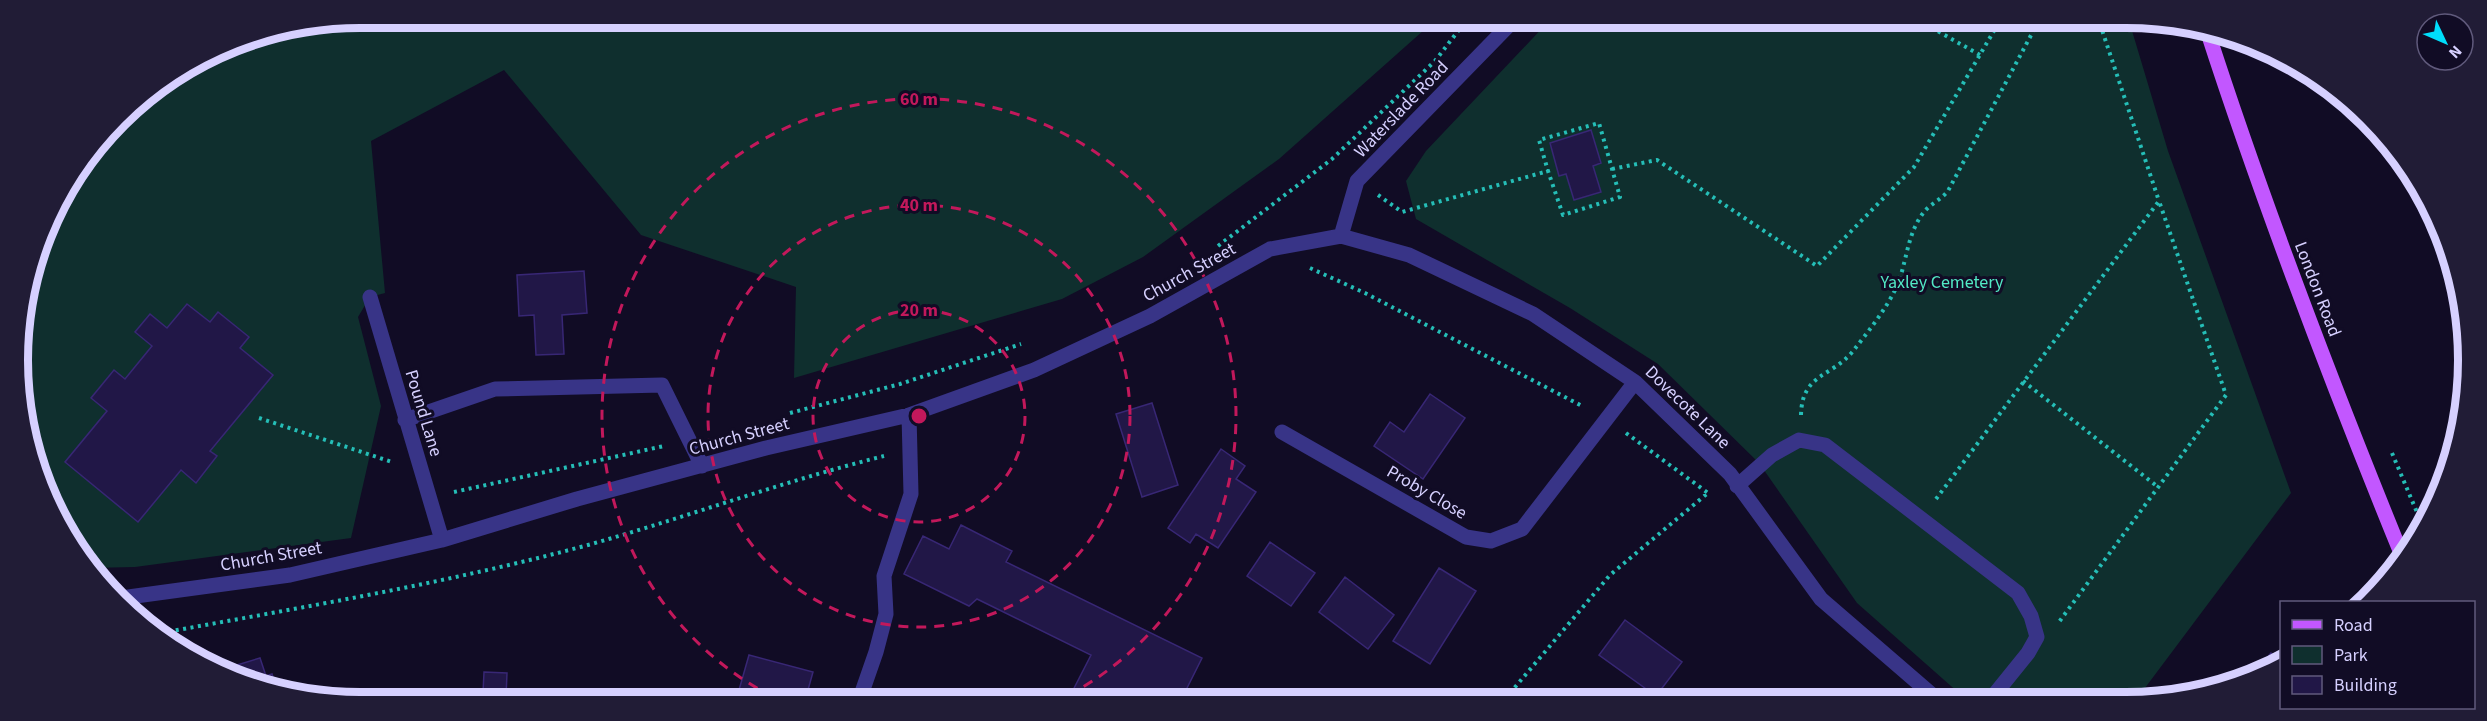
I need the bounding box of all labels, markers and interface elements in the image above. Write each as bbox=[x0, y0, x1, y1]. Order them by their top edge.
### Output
north arrow bbox=[2415, 12, 2475, 72]
text: N bbox=[2443, 40, 2467, 63]
street label: Waterslade Road bbox=[1349, 55, 1454, 163]
text: 60 m bbox=[900, 87, 938, 112]
text: 40 m bbox=[900, 193, 938, 218]
street label: Church Street bbox=[1138, 237, 1240, 308]
street label: London Road bbox=[2288, 238, 2347, 340]
park label: Yaxley Cemetery bbox=[1880, 270, 2004, 295]
text: 20 m bbox=[900, 298, 938, 323]
street label: Dovecote Lane bbox=[1639, 360, 1736, 455]
street label: Pound Lane bbox=[399, 367, 449, 460]
centre of rings bbox=[909, 406, 929, 426]
street label: Church Street bbox=[686, 411, 792, 462]
street label: Proby Close bbox=[1382, 459, 1472, 526]
street label: Church Street bbox=[218, 535, 324, 578]
legend bbox=[2280, 601, 2475, 709]
text: Road bbox=[2334, 613, 2373, 638]
text: Park bbox=[2334, 643, 2368, 668]
text: Building bbox=[2334, 673, 2397, 698]

